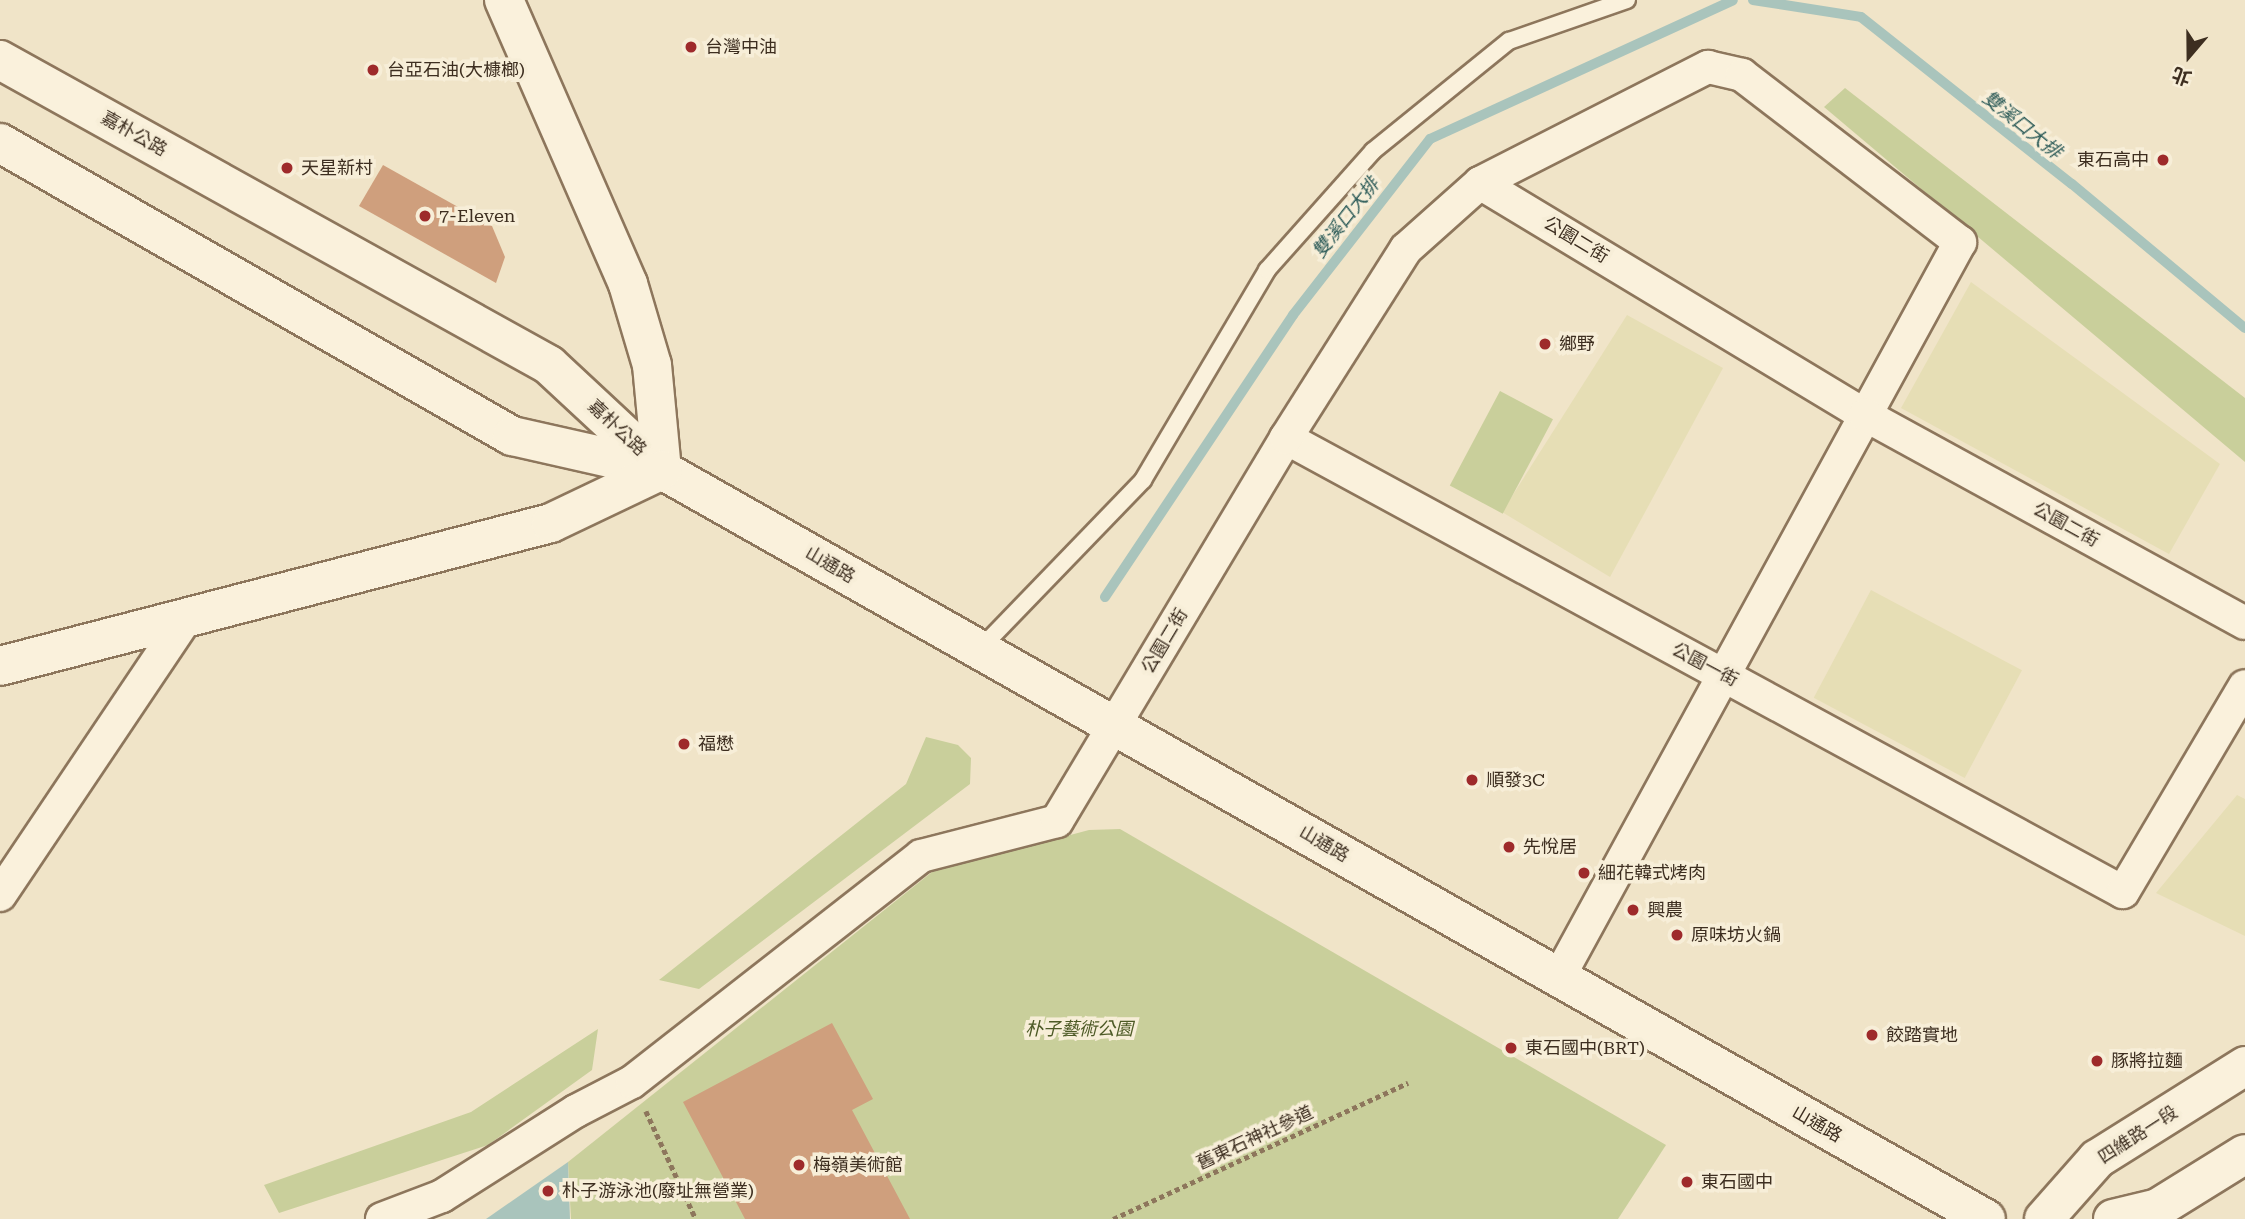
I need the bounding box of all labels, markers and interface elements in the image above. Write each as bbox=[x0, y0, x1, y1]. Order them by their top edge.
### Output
north arrow bbox=[2154, 21, 2224, 91]
place label: 台灣中油 bbox=[705, 36, 777, 58]
marker: 台灣中油 bbox=[683, 39, 699, 55]
place label: 台亞石油(大槺榔) bbox=[387, 59, 525, 81]
marker: 台亞石油(大槺榔) bbox=[365, 62, 381, 78]
text: 北 bbox=[2169, 62, 2195, 90]
water label: 雙溪口大排 bbox=[1978, 86, 2066, 164]
street label: 嘉朴公路 bbox=[97, 107, 171, 161]
place label: 東石高中 bbox=[2077, 149, 2149, 171]
marker: 東石高中 bbox=[2155, 152, 2171, 168]
place label: 天星新村 bbox=[301, 157, 373, 179]
marker: 天星新村 bbox=[279, 160, 295, 176]
water label: 雙溪口大排 bbox=[1308, 174, 1384, 262]
place label: 7-Eleven bbox=[439, 205, 515, 227]
marker: 7-Eleven bbox=[417, 208, 433, 224]
street label: 公園二街 bbox=[1540, 212, 1612, 268]
place label: 鄉野 bbox=[1559, 333, 1595, 355]
marker: 鄉野 bbox=[1537, 336, 1553, 352]
street label: 嘉朴公路 bbox=[583, 396, 651, 460]
street label: 公園二街 bbox=[2029, 498, 2103, 552]
street label: 山通路 bbox=[801, 542, 859, 588]
street label: 公園二街 bbox=[1137, 605, 1193, 677]
street label: 公園一街 bbox=[1668, 639, 1742, 691]
place label: 福懋 bbox=[698, 733, 734, 755]
marker: 福懋 bbox=[676, 736, 692, 752]
place label: 順發3C bbox=[1486, 769, 1545, 791]
marker: 順發3C bbox=[1464, 772, 1480, 788]
street label: 山通路 bbox=[1295, 821, 1353, 867]
place label: 先悅居 bbox=[1523, 836, 1577, 858]
marker: 先悅居 bbox=[1501, 839, 1517, 855]
place label: 細花韓式烤肉 bbox=[1598, 862, 1706, 884]
marker: 細花韓式烤肉 bbox=[1576, 865, 1592, 881]
place label: 興農 bbox=[1647, 899, 1683, 921]
marker: 興農 bbox=[1625, 902, 1641, 918]
place label: 原味坊火鍋 bbox=[1691, 924, 1781, 946]
marker: 原味坊火鍋 bbox=[1669, 927, 1685, 943]
park label: 朴子藝術公園 bbox=[1025, 1018, 1133, 1040]
place label: 餃踏實地 bbox=[1886, 1024, 1958, 1046]
marker: 餃踏實地 bbox=[1864, 1027, 1880, 1043]
place label: 東石國中(BRT) bbox=[1525, 1037, 1645, 1059]
marker: 東石國中(BRT) bbox=[1503, 1040, 1519, 1056]
place label: 豚將拉麵 bbox=[2111, 1050, 2183, 1072]
marker: 豚將拉麵 bbox=[2089, 1053, 2105, 1069]
street label: 山通路 bbox=[1788, 1101, 1846, 1147]
street label: 四維路一段 bbox=[2094, 1101, 2182, 1169]
street label: 舊東石神社參道 bbox=[1193, 1102, 1317, 1174]
place label: 梅嶺美術館 bbox=[813, 1154, 903, 1176]
marker: 梅嶺美術館 bbox=[791, 1157, 807, 1173]
place label: 東石國中 bbox=[1701, 1171, 1773, 1193]
marker: 東石國中 bbox=[1679, 1174, 1695, 1190]
place label: 朴子游泳池(廢址無營業) bbox=[562, 1180, 754, 1202]
marker: 朴子游泳池(廢址無營業) bbox=[540, 1183, 556, 1199]

